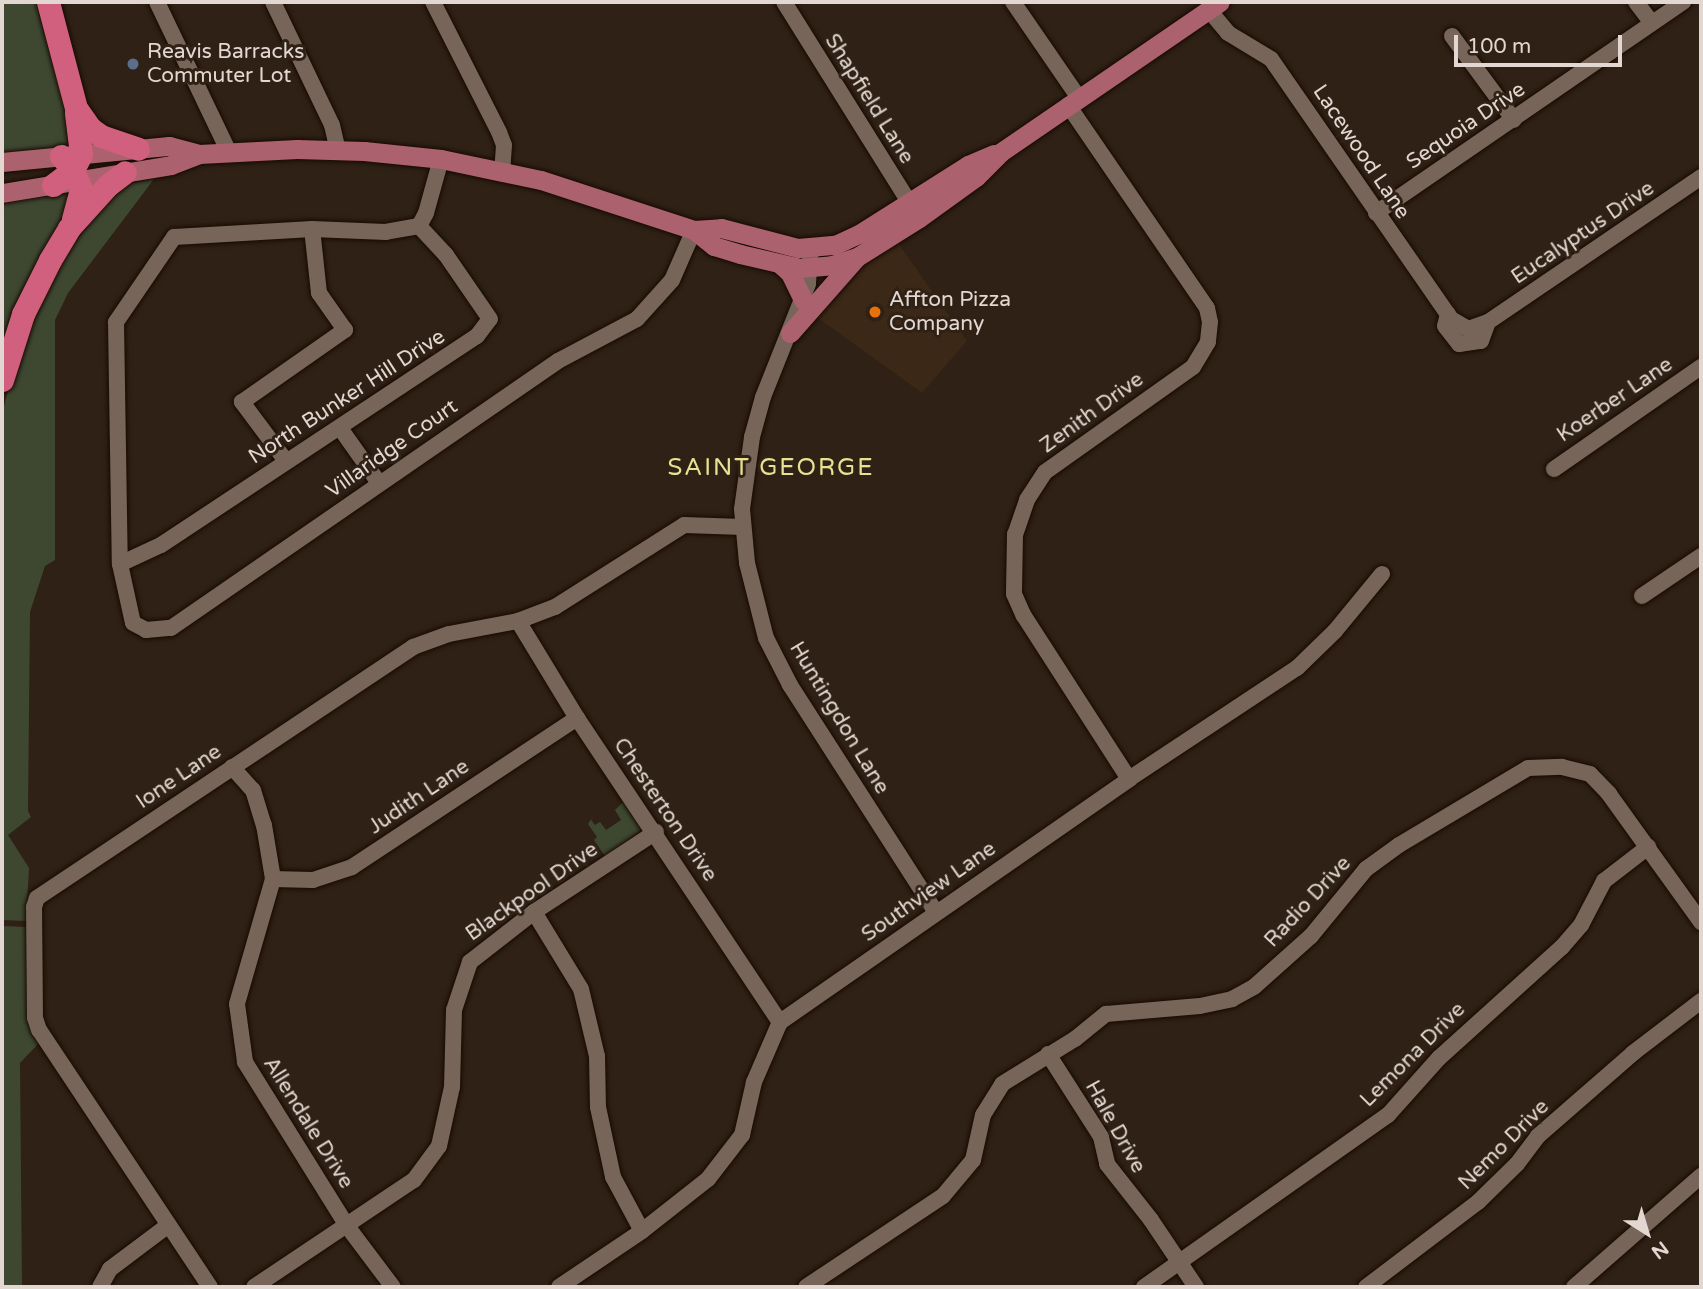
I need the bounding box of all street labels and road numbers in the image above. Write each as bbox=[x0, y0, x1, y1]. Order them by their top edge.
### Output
street label: Shapfield Lane bbox=[819, 29, 919, 169]
street label: Sequoia Drive bbox=[1402, 77, 1530, 175]
street label: Lacewood Lane bbox=[1307, 80, 1415, 224]
street label: Eucalyptus Drive bbox=[1507, 176, 1659, 290]
street label: North Bunker Hill Drive bbox=[244, 324, 450, 470]
street label: Koerber Lane bbox=[1552, 352, 1678, 448]
street label: Zenith Drive bbox=[1036, 367, 1148, 459]
street label: Villaridge Court bbox=[321, 394, 463, 504]
street label: Huntingdon Lane bbox=[784, 637, 894, 799]
street label: Chesterton Drive bbox=[608, 733, 722, 887]
street label: Ione Lane bbox=[132, 739, 226, 815]
street label: Judith Lane bbox=[364, 754, 474, 840]
street label: Southview Lane bbox=[857, 836, 1001, 948]
street label: Blackpool Drive bbox=[461, 837, 603, 947]
street label: Radio Drive bbox=[1260, 851, 1356, 953]
street label: Lemona Drive bbox=[1355, 997, 1471, 1113]
street label: Allendale Drive bbox=[258, 1053, 358, 1193]
street label: Hale Drive bbox=[1079, 1076, 1151, 1178]
street label: Nemo Drive bbox=[1453, 1094, 1555, 1196]

